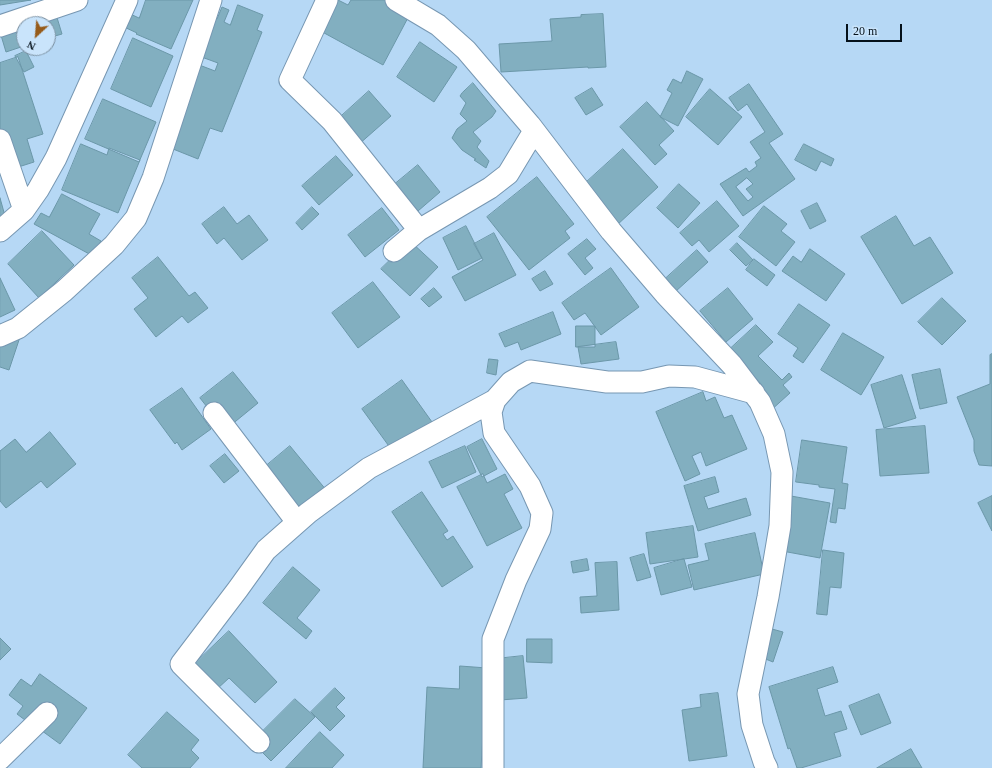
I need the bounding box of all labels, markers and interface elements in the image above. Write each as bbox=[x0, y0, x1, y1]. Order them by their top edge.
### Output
north arrow bbox=[16, 16, 56, 56]
scale bar bbox=[848, 16, 904, 42]
text: 20 m bbox=[853, 24, 877, 38]
text: N bbox=[25, 39, 37, 53]

